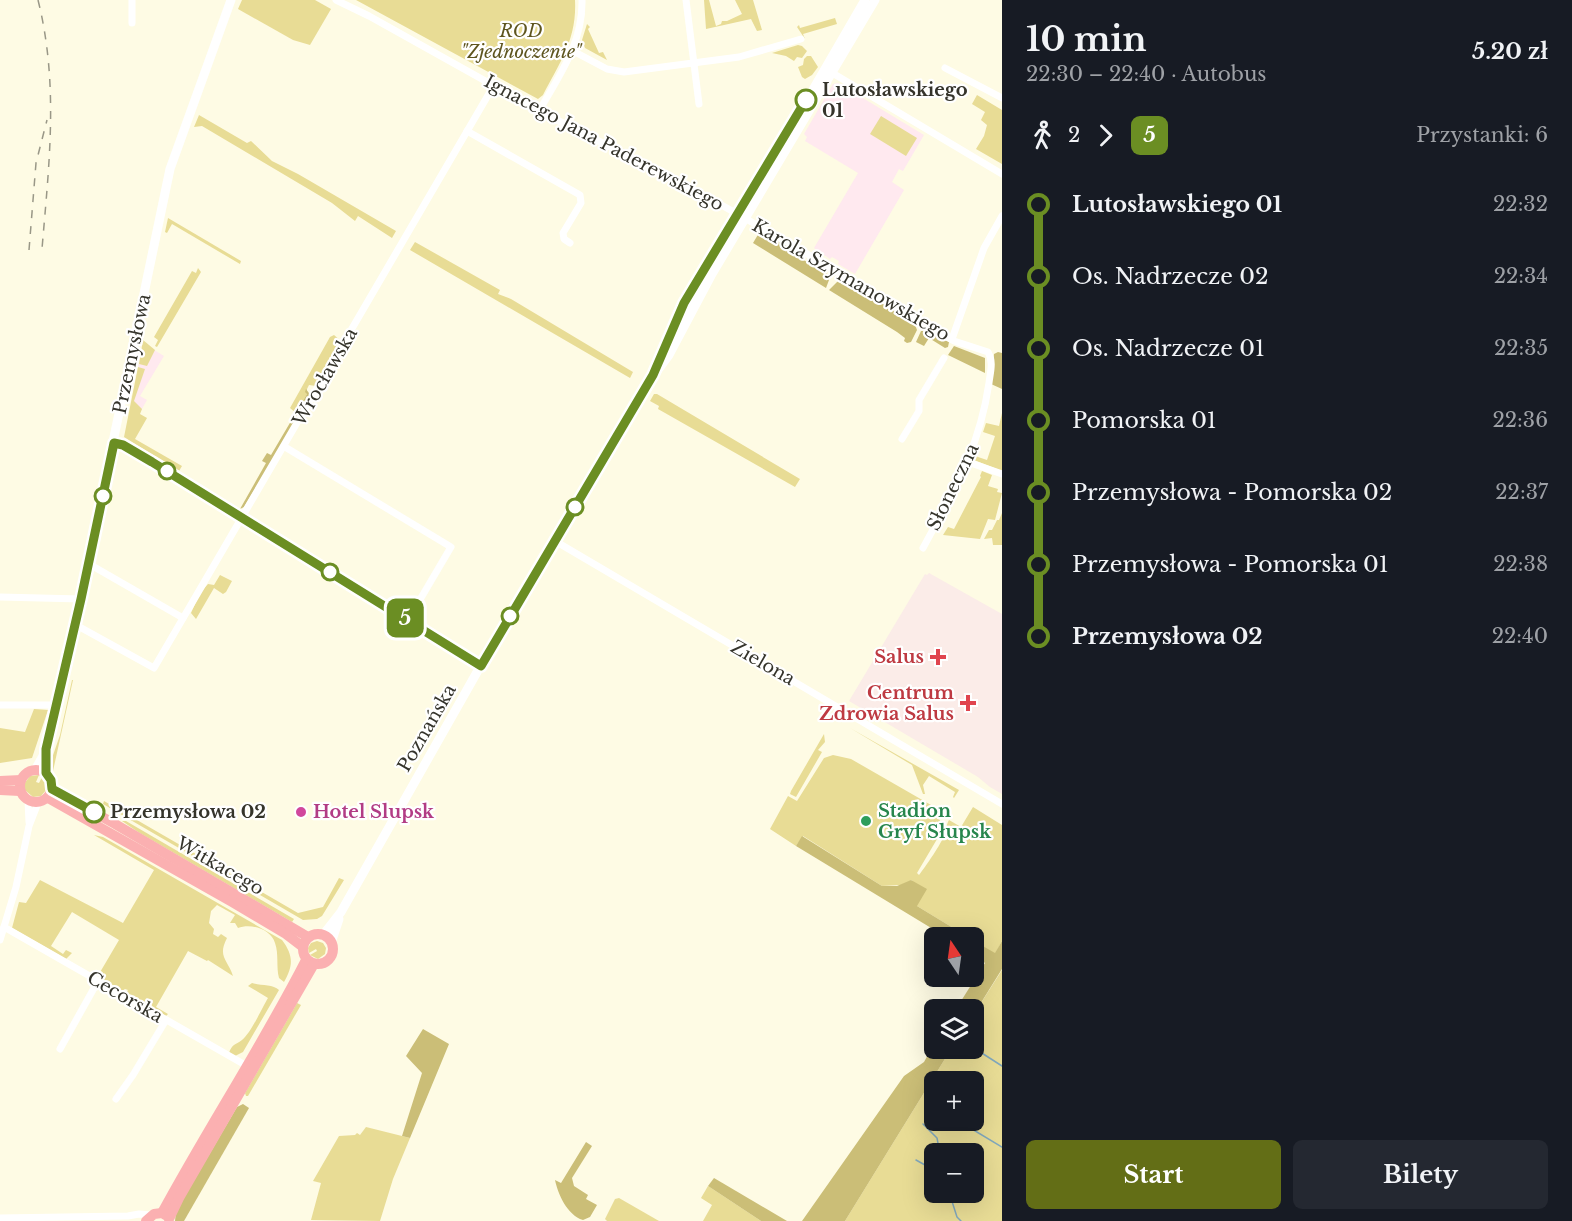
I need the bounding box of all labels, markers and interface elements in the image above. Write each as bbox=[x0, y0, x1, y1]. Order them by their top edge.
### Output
text: 10 min bbox=[1026, 19, 1146, 60]
park label: ROD "Zjednoczenie" bbox=[461, 20, 583, 63]
text: 5.20 zł bbox=[1472, 38, 1548, 65]
text: 22:30 – 22:40 · Autobus bbox=[1026, 62, 1266, 86]
street label: Ignacego Jana Paderewskiego bbox=[480, 70, 728, 216]
place label: Lutosławskiego 01 bbox=[822, 79, 968, 122]
marker: Lutosławskiego 01 bbox=[795, 89, 817, 111]
icon: walk bbox=[1026, 119, 1059, 152]
icon: forward bbox=[1089, 119, 1122, 152]
text: 5 bbox=[1143, 122, 1156, 148]
text: 2 bbox=[1068, 123, 1080, 147]
text: Przystanki: 6 bbox=[1416, 123, 1548, 147]
text: Lutosławskiego 01 bbox=[1072, 191, 1282, 218]
text: 22:32 bbox=[1493, 192, 1548, 216]
street label: Karola Szymanowskiego bbox=[748, 214, 954, 346]
text: Os. Nadrzecze 02 bbox=[1072, 263, 1268, 290]
text: 22:34 bbox=[1494, 264, 1548, 288]
street label: Przemysłowa bbox=[109, 292, 155, 416]
street label: Wrocławska bbox=[287, 324, 362, 431]
text: Os. Nadrzecze 01 bbox=[1072, 335, 1265, 362]
text: 22:35 bbox=[1494, 336, 1548, 360]
text: Pomorska 01 bbox=[1072, 407, 1217, 434]
text: 22:36 bbox=[1492, 408, 1548, 432]
street label: Słoneczna bbox=[922, 440, 984, 534]
unlabelled marker bbox=[158, 462, 176, 480]
text: Przemysłowa - Pomorska 02 bbox=[1072, 479, 1392, 506]
text: 22:37 bbox=[1495, 480, 1548, 504]
unlabelled marker bbox=[94, 487, 112, 505]
unlabelled marker bbox=[566, 498, 584, 516]
text: Przemysłowa - Pomorska 01 bbox=[1072, 551, 1388, 578]
text: 22:38 bbox=[1493, 552, 1548, 576]
unlabelled marker bbox=[321, 563, 339, 581]
line badge: 5 bbox=[386, 598, 424, 638]
text: 5 bbox=[399, 605, 411, 631]
unlabelled marker bbox=[501, 607, 519, 625]
text: Przemysłowa 02 bbox=[1072, 623, 1263, 650]
text: 22:40 bbox=[1492, 624, 1548, 648]
street label: Zielona bbox=[727, 636, 799, 690]
place label: Salus bbox=[874, 646, 924, 668]
marker: Salus bbox=[929, 648, 947, 666]
street label: Poznańska bbox=[393, 680, 461, 776]
place label: Centrum Zdrowia Salus bbox=[819, 682, 954, 725]
marker: Centrum Zdrowia Salus bbox=[959, 694, 977, 712]
place label: Stadion Gryf Słupsk bbox=[878, 800, 992, 843]
marker: Przemysłowa 02 bbox=[83, 801, 105, 823]
place label: Przemysłowa 02 bbox=[110, 801, 266, 823]
place label: Hotel Slupsk bbox=[313, 801, 435, 823]
marker: Hotel Slupsk bbox=[294, 805, 308, 819]
marker: Stadion Gryf Słupsk bbox=[859, 814, 873, 828]
street label: Witkacego bbox=[171, 832, 268, 900]
north arrow bbox=[924, 927, 984, 987]
map controls bbox=[924, 927, 984, 1203]
street label: Cecorska bbox=[83, 966, 167, 1028]
button: layers bbox=[924, 999, 984, 1059]
button: + bbox=[924, 1071, 984, 1131]
button: Start bbox=[1026, 1140, 1281, 1209]
button: Bilety bbox=[1293, 1140, 1548, 1209]
button: − bbox=[924, 1143, 984, 1203]

